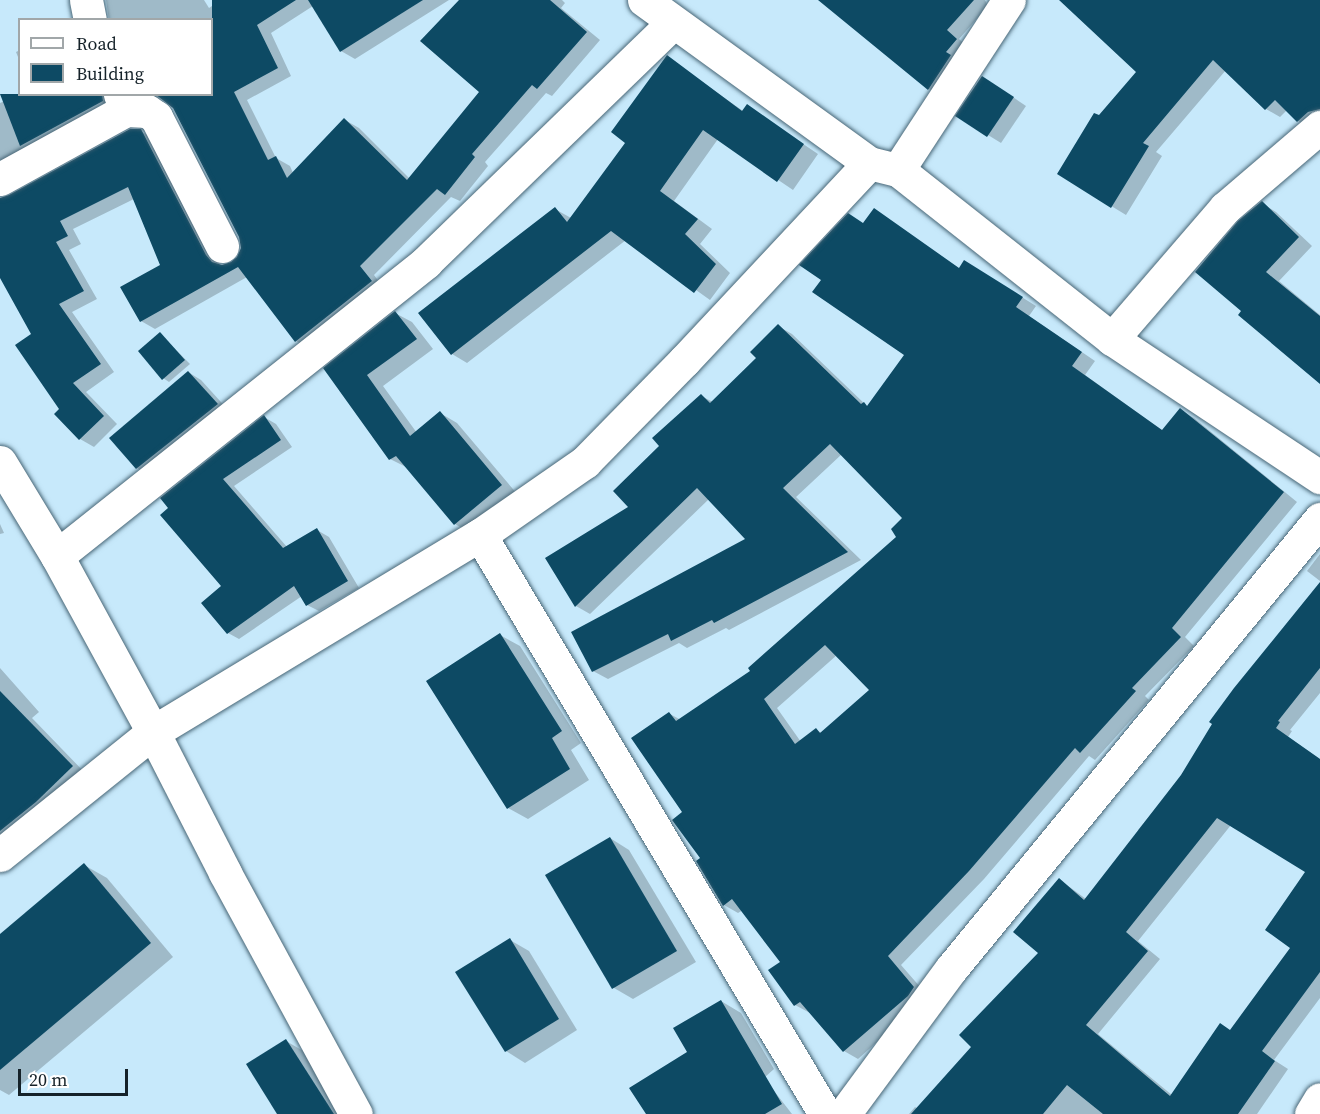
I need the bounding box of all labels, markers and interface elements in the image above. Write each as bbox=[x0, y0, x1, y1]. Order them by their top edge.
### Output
legend bbox=[18, 18, 213, 96]
text: Road bbox=[76, 31, 117, 56]
text: Building bbox=[76, 61, 144, 86]
scale bar bbox=[21, 1057, 130, 1095]
text: 20 m bbox=[29, 1067, 67, 1092]

